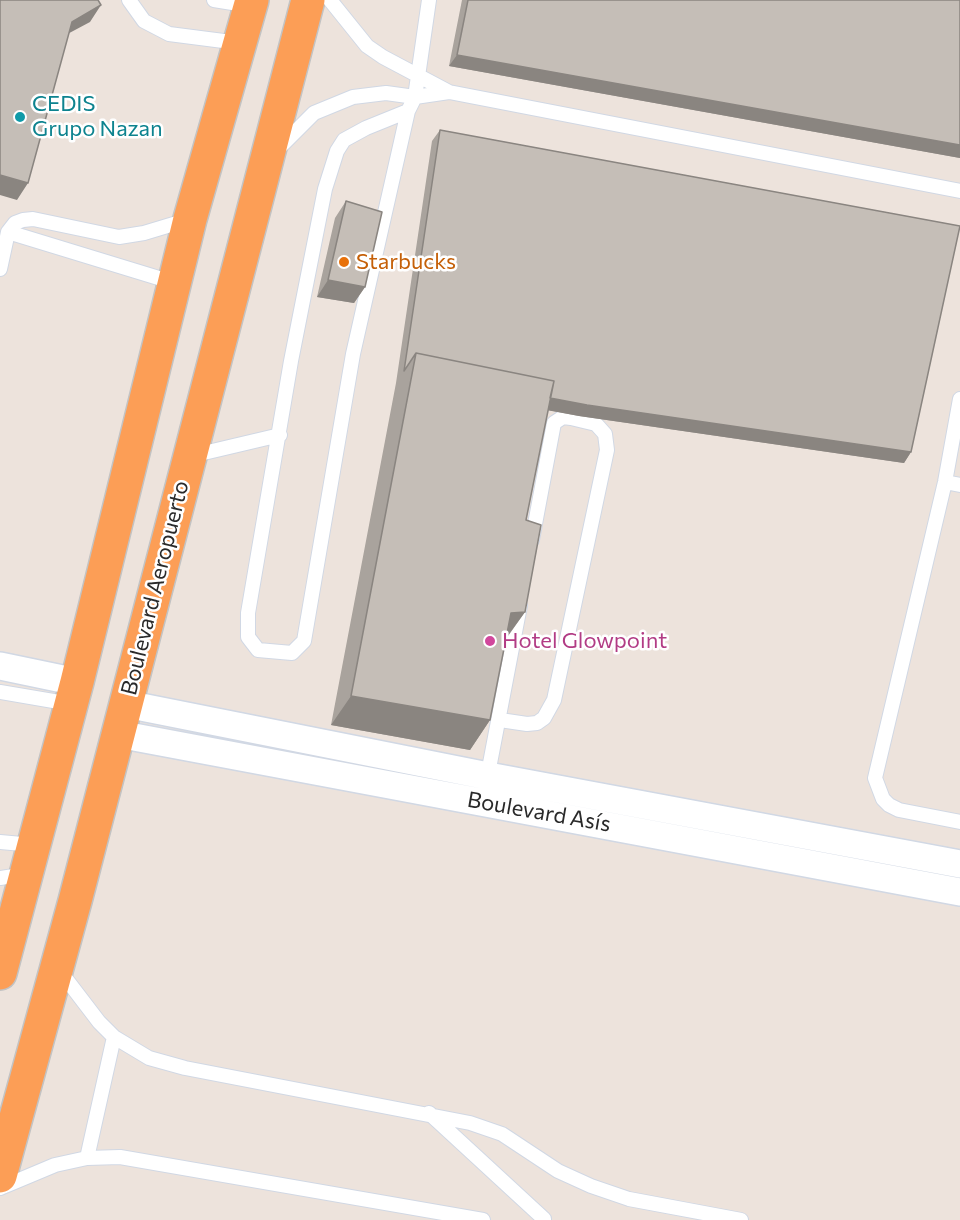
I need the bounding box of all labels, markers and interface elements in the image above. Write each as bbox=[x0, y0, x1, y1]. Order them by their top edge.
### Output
place label: CEDIS Grupo Nazan bbox=[32, 91, 163, 142]
marker: CEDIS Grupo Nazan bbox=[13, 110, 27, 124]
place label: Starbucks bbox=[356, 249, 456, 275]
marker: Starbucks bbox=[337, 255, 351, 269]
street label: Boulevard Aeropuerto bbox=[116, 478, 194, 698]
place label: Hotel Glowpoint bbox=[502, 628, 667, 654]
marker: Hotel Glowpoint bbox=[483, 634, 497, 648]
street label: Boulevard Asís bbox=[465, 786, 613, 838]

